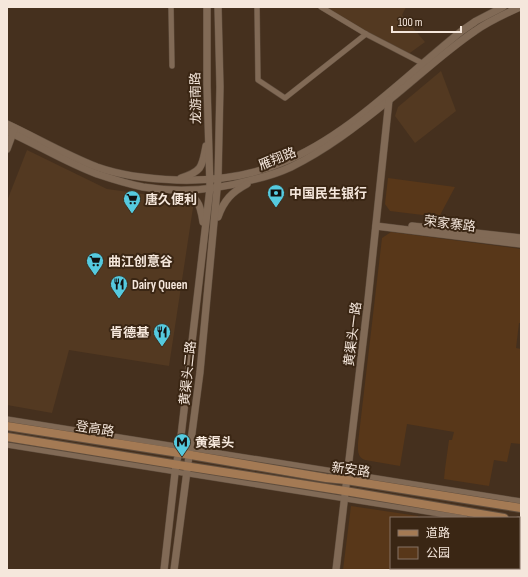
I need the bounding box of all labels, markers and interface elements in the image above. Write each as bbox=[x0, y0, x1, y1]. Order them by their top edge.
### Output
scale bar bbox=[392, 8, 461, 34]
text: 100 m bbox=[398, 15, 423, 30]
street label: 龙游南路 bbox=[188, 72, 204, 124]
street label: 雁翔路 bbox=[256, 144, 298, 174]
bank icon: 中国民生银行 bbox=[266, 183, 286, 208]
place label: 中国民生银行 bbox=[289, 186, 367, 202]
supermarket icon: 唐久便利 bbox=[122, 189, 142, 214]
place label: 唐久便利 bbox=[145, 192, 197, 208]
street label: 荣家寨路 bbox=[423, 213, 477, 235]
supermarket icon: 曲江创意谷 bbox=[85, 251, 105, 276]
place label: 曲江创意谷 bbox=[108, 254, 173, 270]
restaurant icon: Dairy Queen bbox=[109, 274, 129, 299]
place label: Dairy Queen bbox=[132, 277, 188, 293]
street label: 黄渠头一路 bbox=[341, 301, 365, 367]
restaurant icon: 肯德基 bbox=[152, 322, 172, 347]
place label: 肯德基 bbox=[110, 325, 150, 341]
street label: 黄渠头二路 bbox=[177, 340, 199, 406]
street label: 登高路 bbox=[74, 418, 115, 440]
metro station icon: 黄渠头 bbox=[172, 432, 192, 457]
place label: 黄渠头 bbox=[195, 435, 234, 451]
street label: 新安路 bbox=[330, 459, 371, 481]
legend bbox=[390, 517, 520, 569]
text: 道路 bbox=[426, 526, 450, 541]
text: 公园 bbox=[426, 546, 450, 561]

